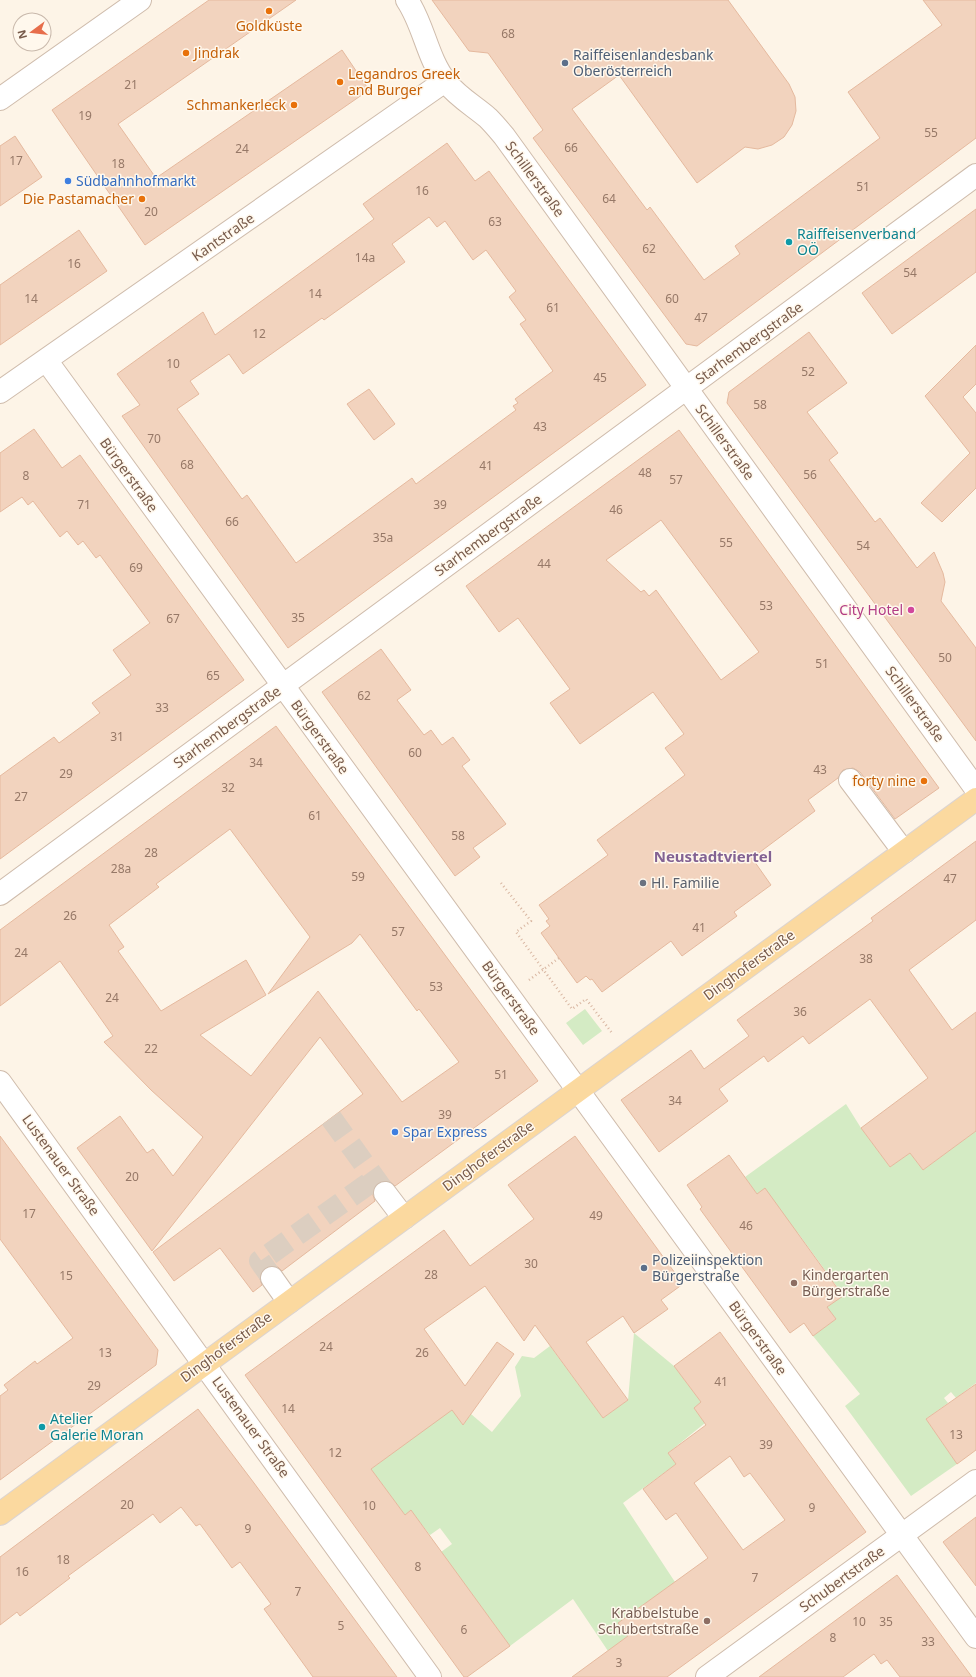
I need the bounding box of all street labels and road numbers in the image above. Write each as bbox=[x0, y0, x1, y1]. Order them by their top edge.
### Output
street label: Schillerstraße bbox=[501, 137, 569, 221]
street label: Kantstraße bbox=[188, 208, 258, 265]
street label: Starhembergstraße bbox=[691, 297, 806, 388]
street label: Schillerstraße bbox=[691, 400, 759, 484]
street label: Bürgerstraße bbox=[96, 434, 163, 516]
street label: Starhembergstraße bbox=[430, 489, 545, 580]
street label: Schillerstraße bbox=[881, 662, 949, 746]
street label: Starhembergstraße bbox=[169, 681, 284, 772]
street label: Bürgerstraße bbox=[287, 696, 354, 778]
street label: Dinghoferstraße bbox=[699, 925, 798, 1004]
street label: Bürgerstraße bbox=[478, 957, 545, 1039]
street label: Lustenauer Straße bbox=[18, 1110, 105, 1219]
street label: Dinghoferstraße bbox=[438, 1116, 537, 1195]
street label: Bürgerstraße bbox=[725, 1297, 792, 1379]
street label: Dinghoferstraße bbox=[176, 1307, 275, 1386]
street label: Lustenauer Straße bbox=[208, 1372, 295, 1481]
street label: Schubertstraße bbox=[795, 1541, 888, 1616]

